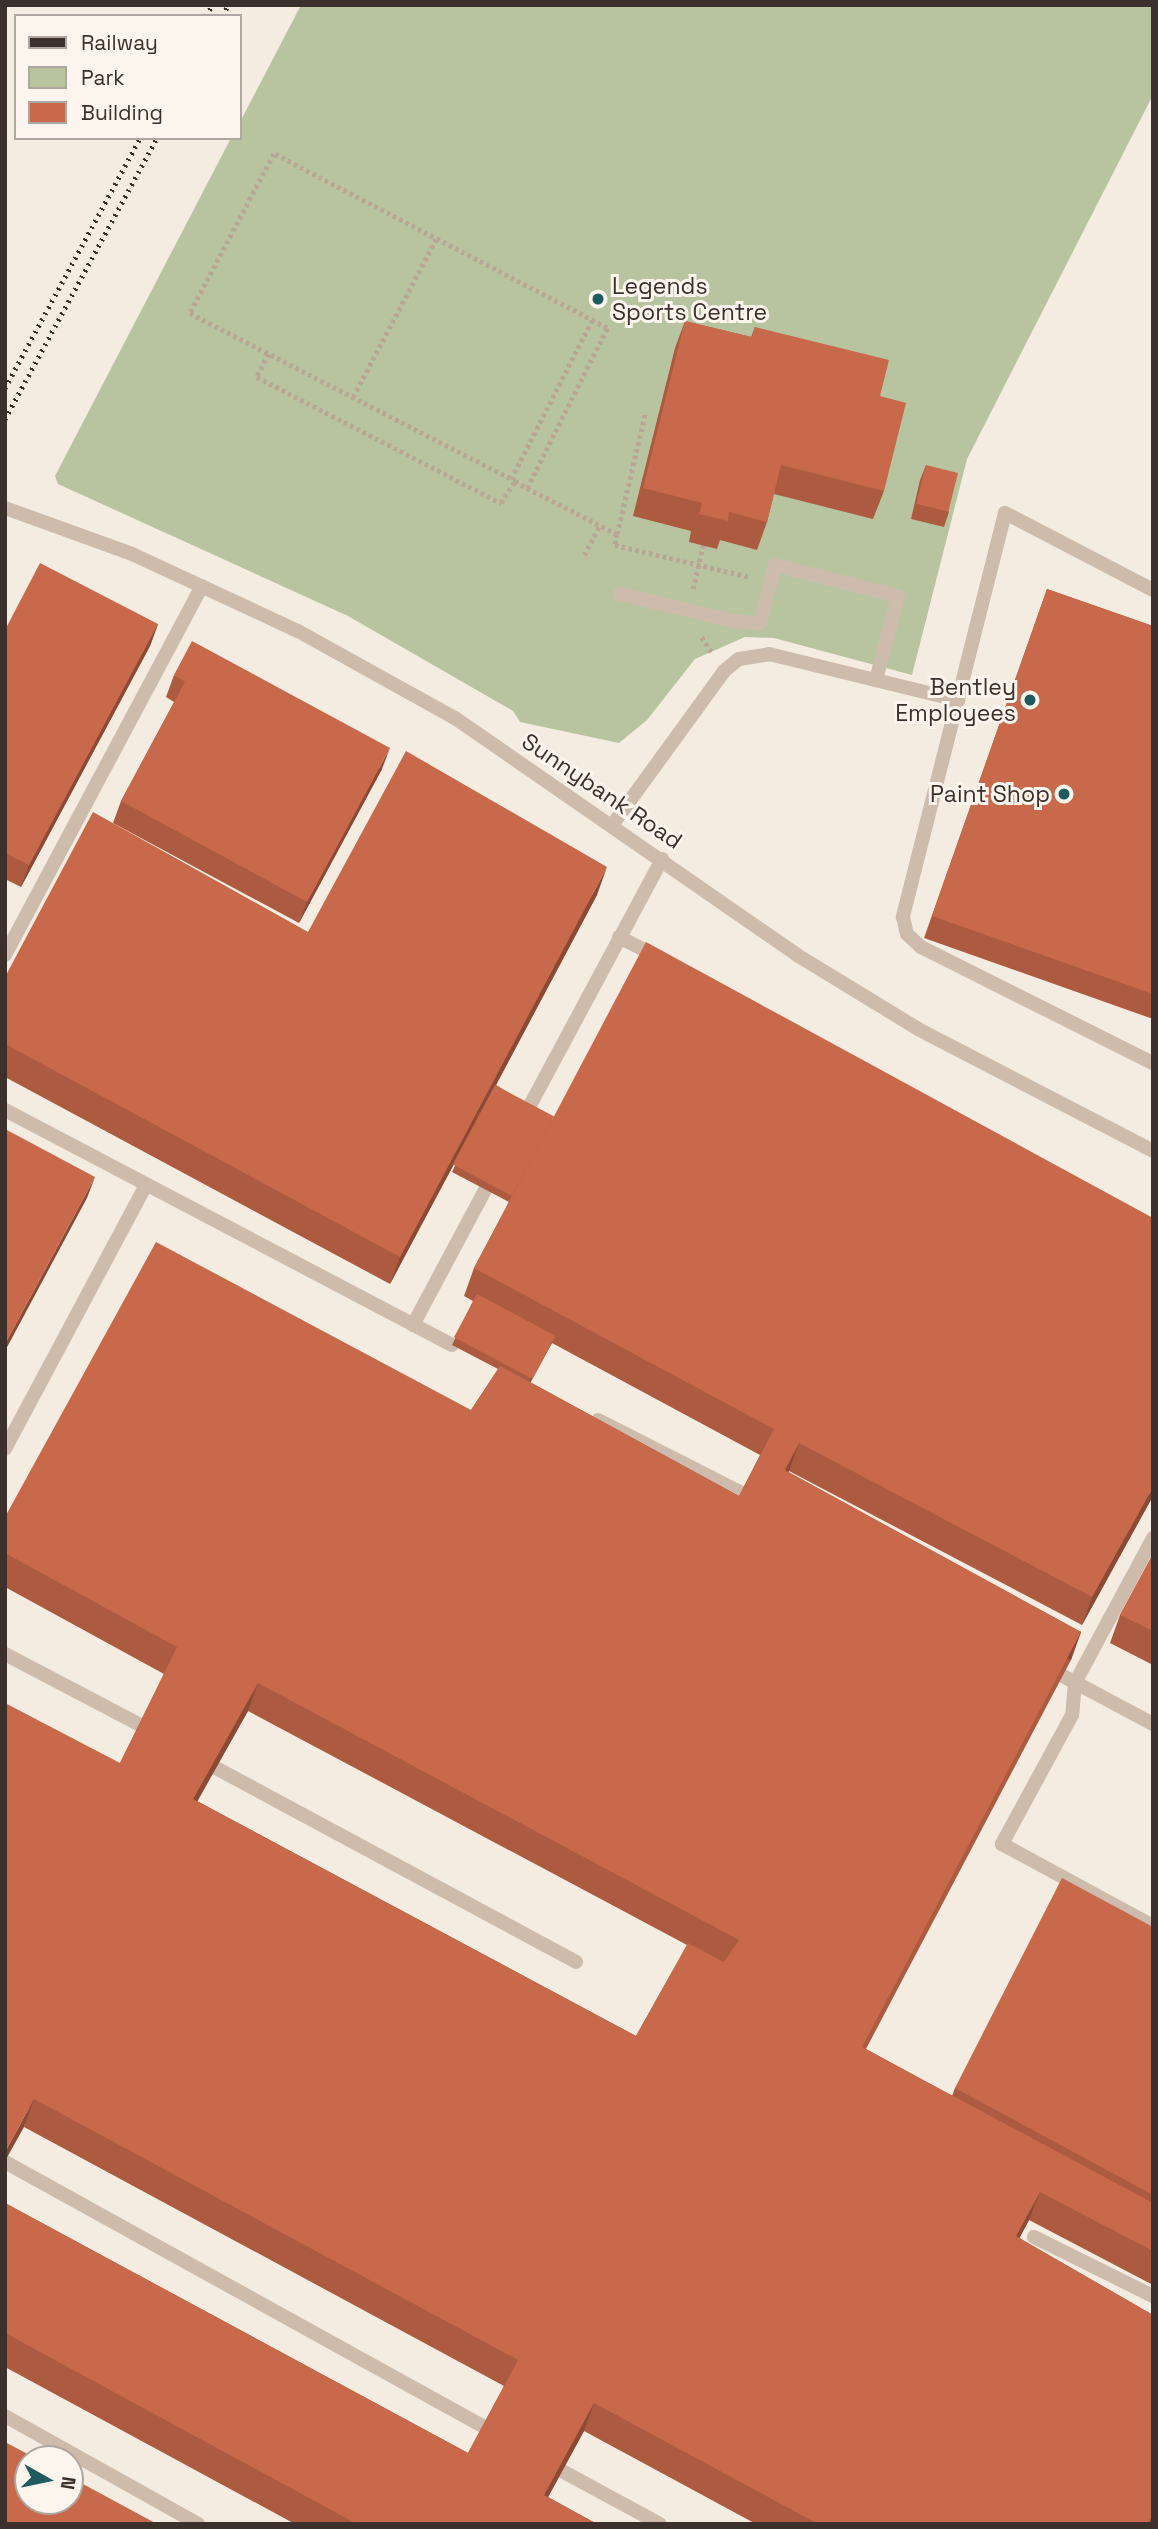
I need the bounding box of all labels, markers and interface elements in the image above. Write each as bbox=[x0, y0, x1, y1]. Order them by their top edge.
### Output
legend bbox=[14, 14, 242, 140]
text: Railway bbox=[81, 29, 158, 56]
text: Park bbox=[81, 64, 125, 91]
text: Building bbox=[81, 99, 163, 126]
place label: Legends Sports Centre bbox=[612, 272, 767, 326]
marker: Legends Sports Centre bbox=[590, 291, 606, 307]
place label: Bentley Employees bbox=[895, 673, 1016, 727]
marker: Bentley Employees bbox=[1022, 692, 1038, 708]
street label: Sunnybank Road bbox=[517, 727, 687, 855]
place label: Paint Shop bbox=[930, 780, 1050, 808]
marker: Paint Shop bbox=[1056, 786, 1072, 802]
north arrow bbox=[14, 2445, 84, 2515]
text: N bbox=[55, 2475, 82, 2491]

